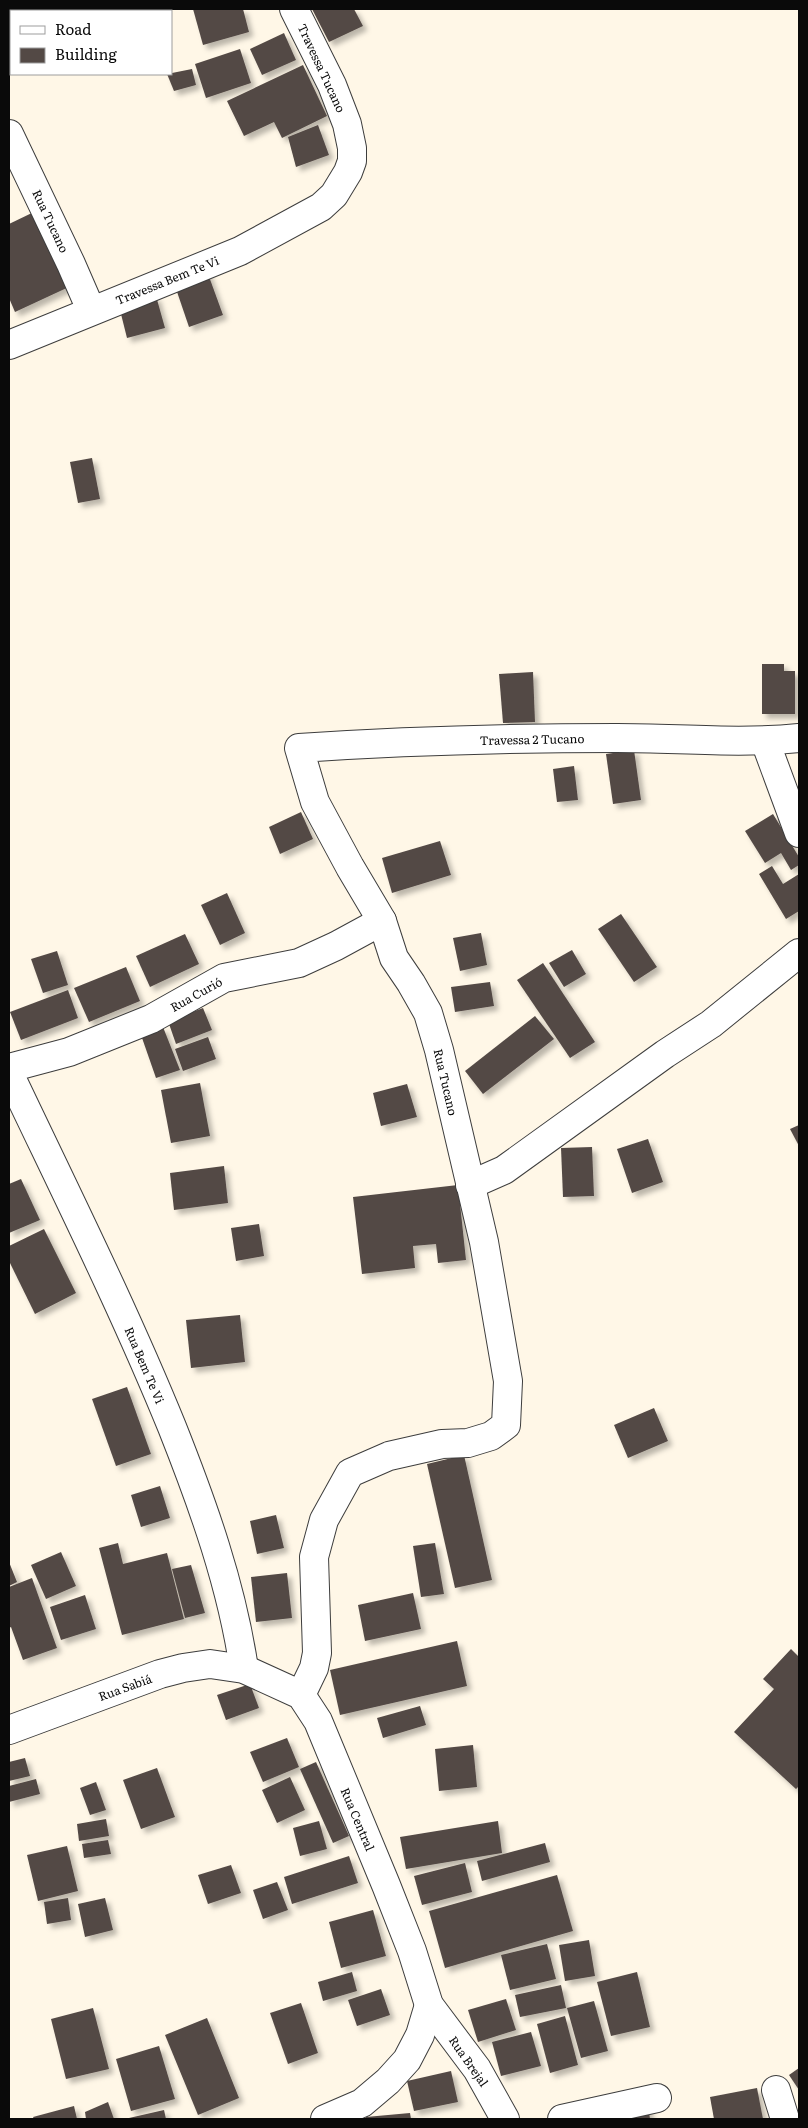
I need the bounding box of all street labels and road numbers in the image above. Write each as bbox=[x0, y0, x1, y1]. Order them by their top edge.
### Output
street label: Travessa Tucano bbox=[294, 21, 350, 115]
street label: Rua Tucano bbox=[28, 186, 74, 256]
street label: Travessa Bem Te Vi bbox=[113, 251, 221, 309]
street label: Travessa 2 Tucano bbox=[479, 729, 585, 749]
street label: Rua Curió bbox=[167, 972, 225, 1016]
street label: Rua Tucano bbox=[430, 1047, 462, 1117]
street label: Rua Bem Te Vi bbox=[121, 1324, 169, 1406]
street label: Rua Sabiá bbox=[96, 1669, 155, 1705]
street label: Rua Central bbox=[337, 1784, 379, 1854]
street label: Rua Brejal bbox=[445, 2032, 493, 2090]

